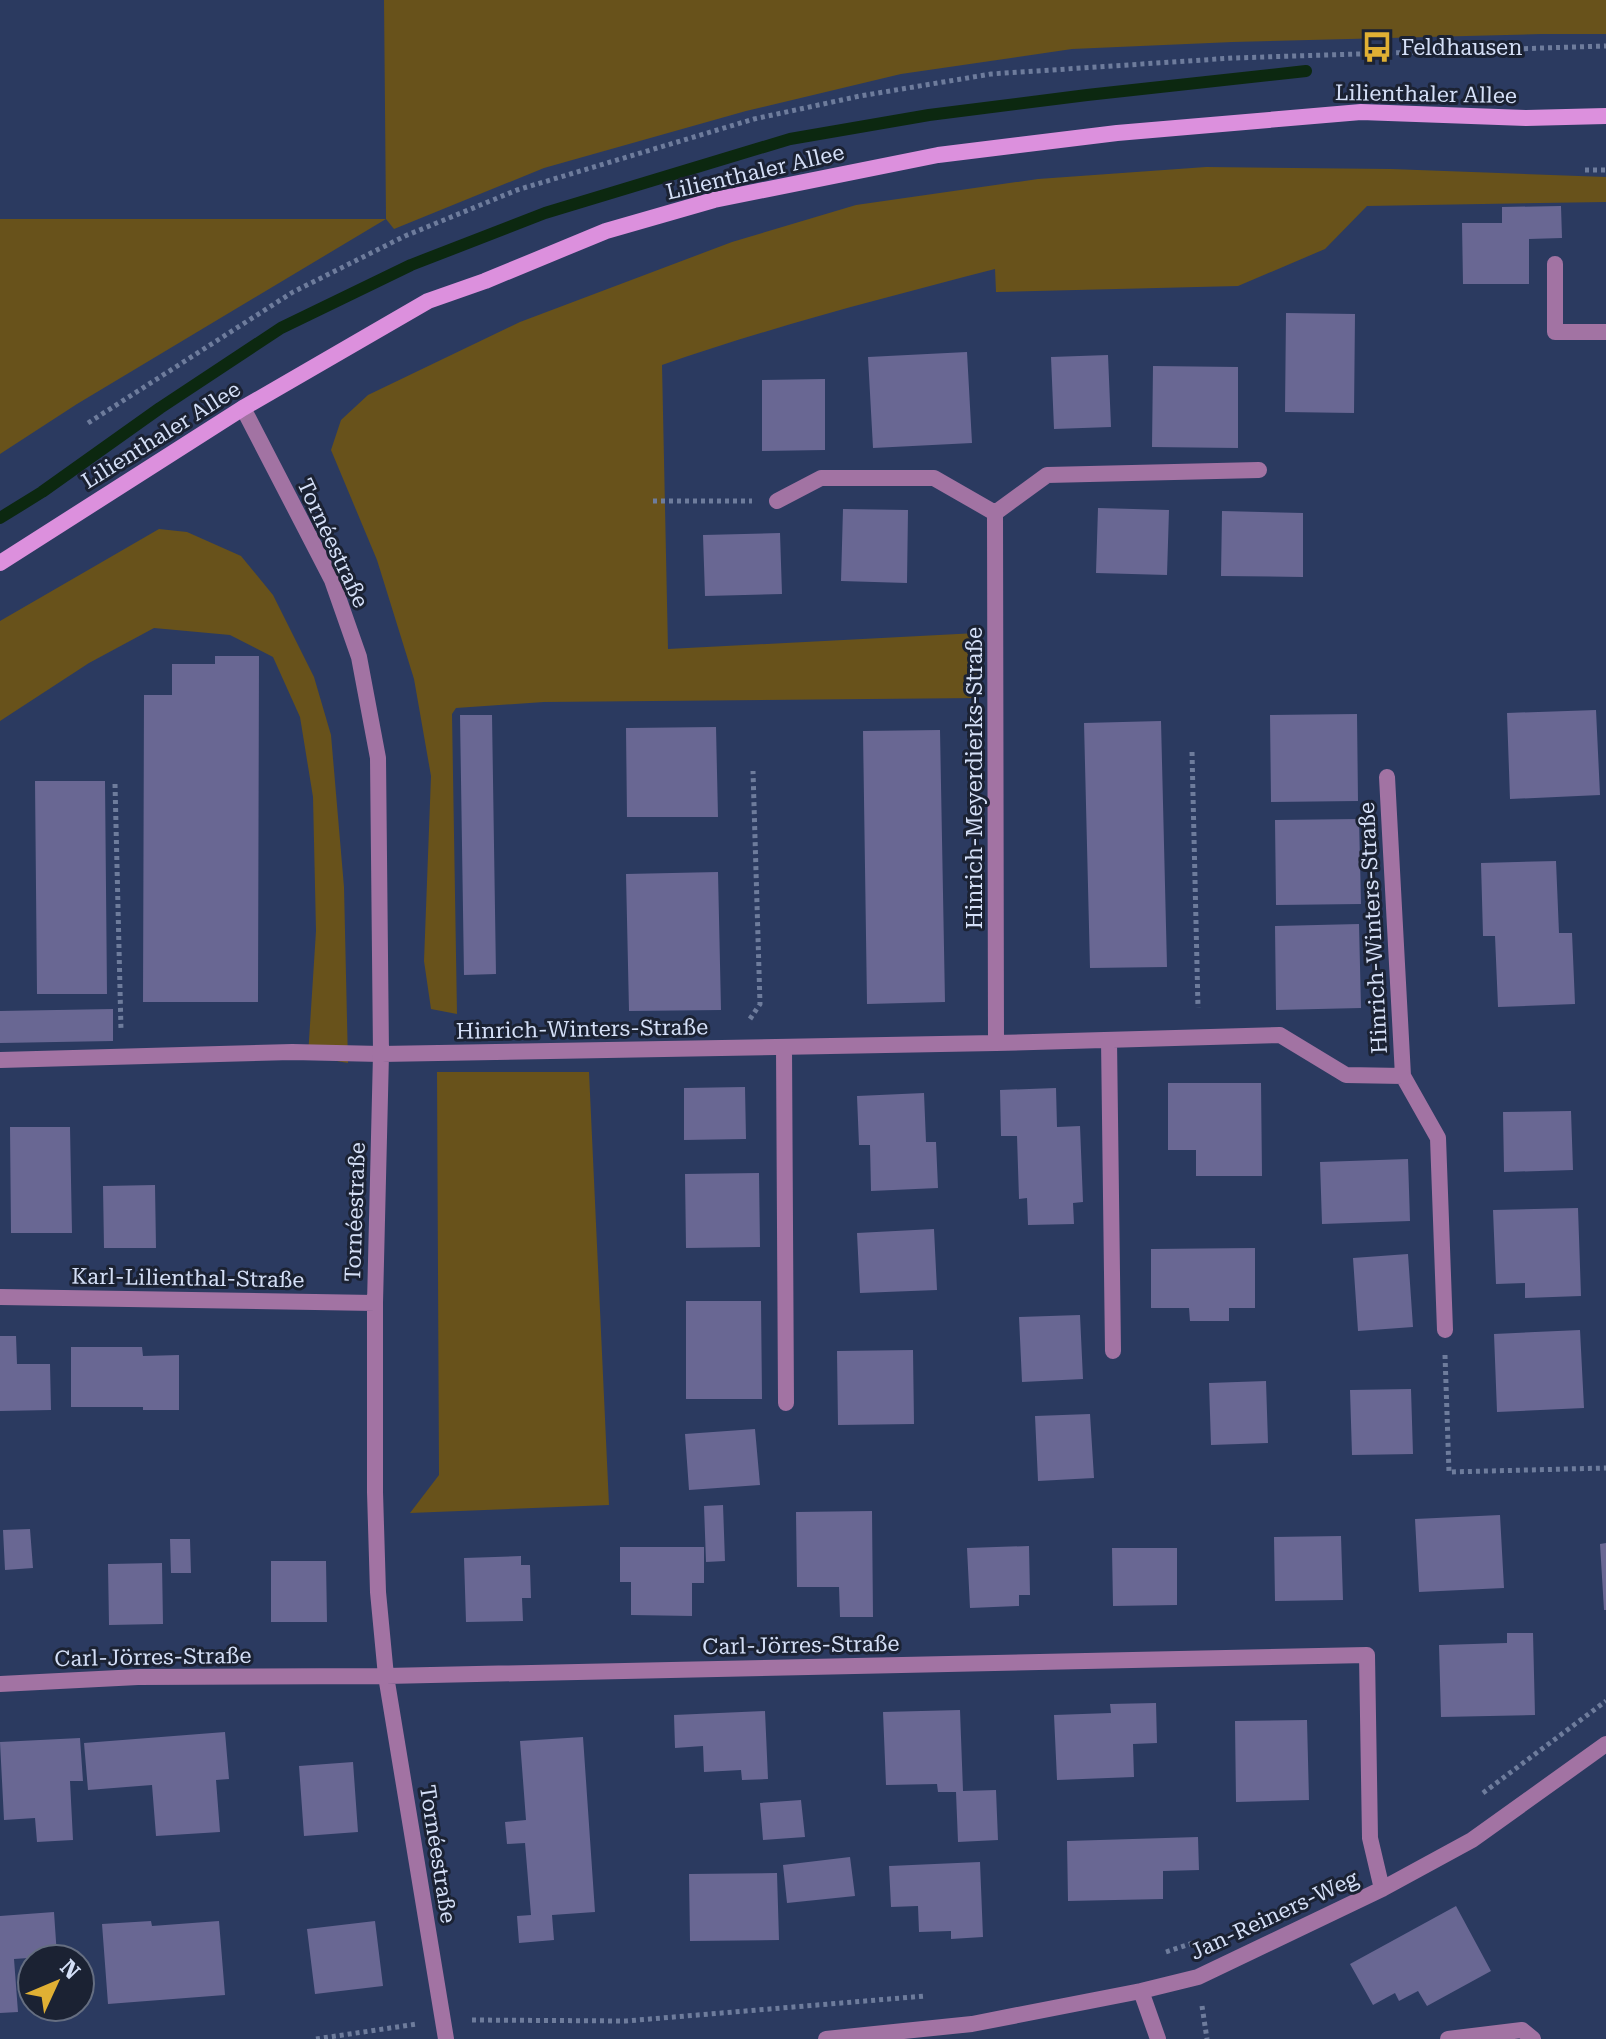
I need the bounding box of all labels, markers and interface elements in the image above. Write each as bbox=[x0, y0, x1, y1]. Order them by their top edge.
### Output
bus stop icon: Feldhausen bbox=[1360, 30, 1394, 64]
place label: Feldhausen bbox=[1401, 35, 1522, 60]
street label: Lilienthaler Allee bbox=[1335, 80, 1517, 108]
street label: Lilienthaler Allee bbox=[663, 139, 847, 205]
street label: Lilienthaler Allee bbox=[77, 376, 245, 494]
street label: Tornéestraße bbox=[292, 474, 374, 612]
street label: Hinrich-Meyerdierks-Straße bbox=[962, 627, 987, 929]
street label: Hinrich-Winters-Straße bbox=[1354, 801, 1392, 1055]
street label: Hinrich-Winters-Straße bbox=[456, 1014, 708, 1044]
street label: Tornéestraße bbox=[340, 1142, 370, 1282]
street label: Karl-Lilienthal-Straße bbox=[71, 1263, 305, 1293]
street label: Carl-Jörres-Straße bbox=[702, 1631, 900, 1659]
street label: Carl-Jörres-Straße bbox=[54, 1643, 252, 1671]
street label: Tornéestraße bbox=[415, 1783, 461, 1925]
street label: Jan-Reiners-Weg bbox=[1186, 1865, 1362, 1965]
north arrow bbox=[16, 1943, 96, 2023]
text: N bbox=[55, 1955, 85, 1984]

